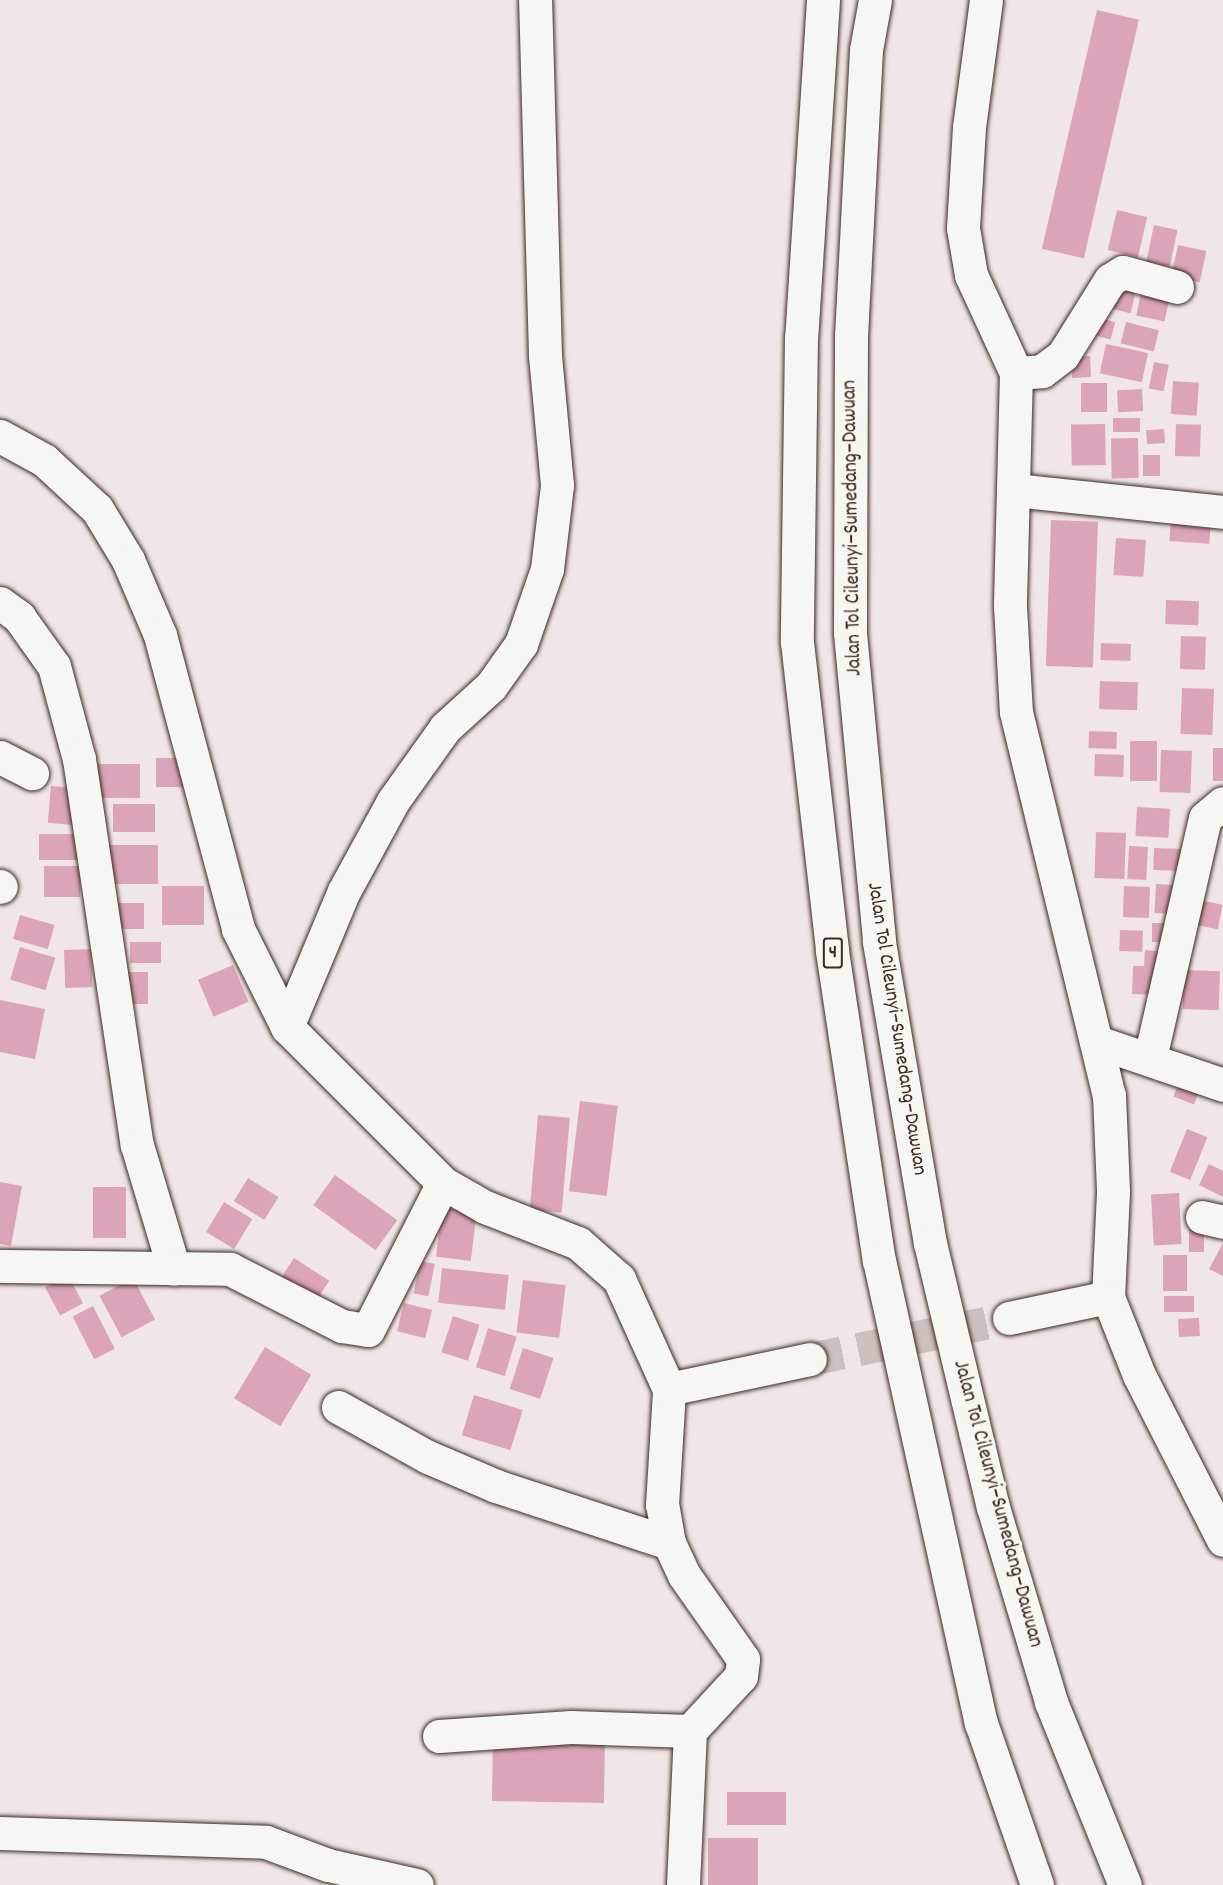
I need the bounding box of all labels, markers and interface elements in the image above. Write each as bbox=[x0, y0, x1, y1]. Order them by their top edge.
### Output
street label: Jalan Tol Cileunyi–Sumedang–Dawuan bbox=[838, 380, 868, 676]
street label: Jalan Tol Cileunyi–Sumedang–Dawuan bbox=[860, 881, 932, 1177]
road number: 4 bbox=[822, 936, 844, 970]
street label: Jalan Tol Cileunyi–Sumedang–Dawuan bbox=[946, 1358, 1048, 1650]

